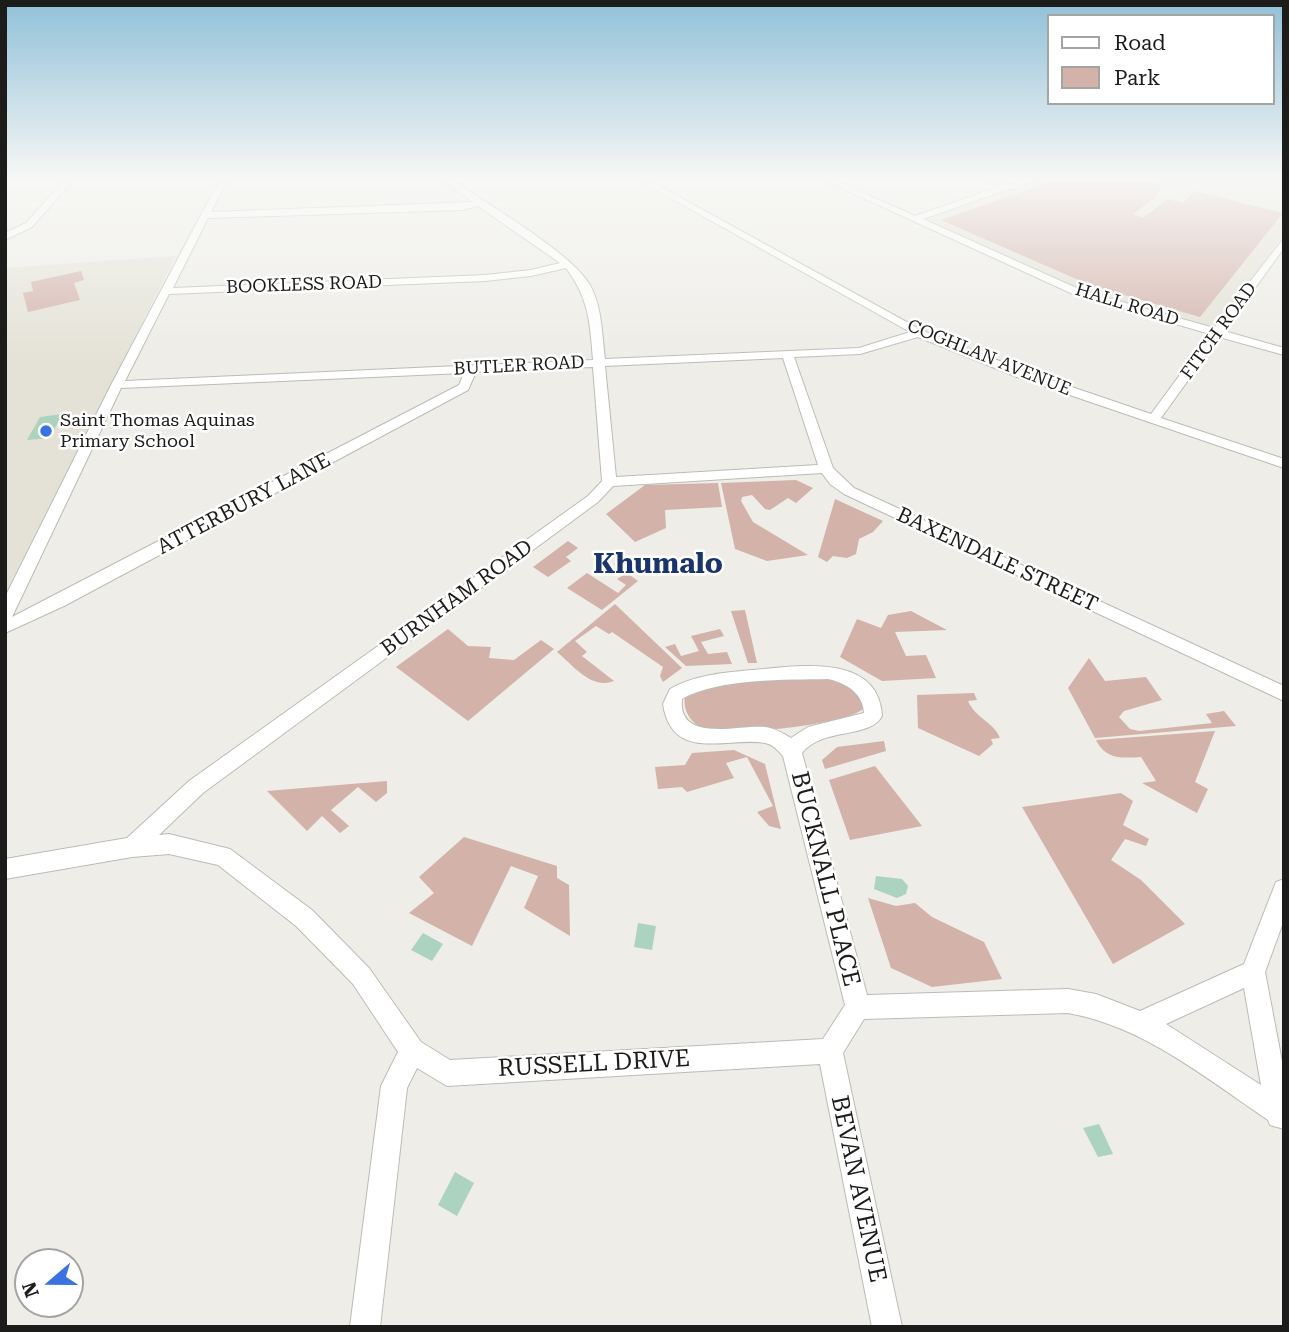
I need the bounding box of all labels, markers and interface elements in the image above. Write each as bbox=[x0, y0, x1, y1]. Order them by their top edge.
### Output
legend bbox=[1048, 14, 1275, 105]
text: Road bbox=[1114, 31, 1166, 55]
text: Park bbox=[1114, 66, 1160, 90]
street label: BOOKLESS ROAD bbox=[226, 271, 382, 299]
street label: FITCH ROAD bbox=[1177, 278, 1261, 384]
street label: HALL ROAD bbox=[1073, 279, 1181, 331]
street label: COGHLAN AVENUE bbox=[904, 315, 1074, 401]
street label: BUTLER ROAD bbox=[453, 352, 585, 380]
place label: Saint Thomas Aquinas Primary School bbox=[60, 410, 255, 452]
marker: Saint Thomas Aquinas Primary School bbox=[38, 423, 54, 439]
street label: ATTERBURY LANE bbox=[153, 448, 335, 560]
street label: BAXENDALE STREET bbox=[892, 502, 1102, 618]
street label: BURNHAM ROAD bbox=[376, 535, 538, 661]
district label: Khumalo bbox=[593, 548, 723, 582]
street label: BUCKNALL PLACE bbox=[784, 769, 866, 989]
street label: RUSSELL DRIVE bbox=[497, 1045, 691, 1083]
street label: BEVAN AVENUE bbox=[824, 1093, 892, 1285]
north arrow bbox=[14, 1248, 84, 1318]
text: N bbox=[17, 1279, 44, 1300]

